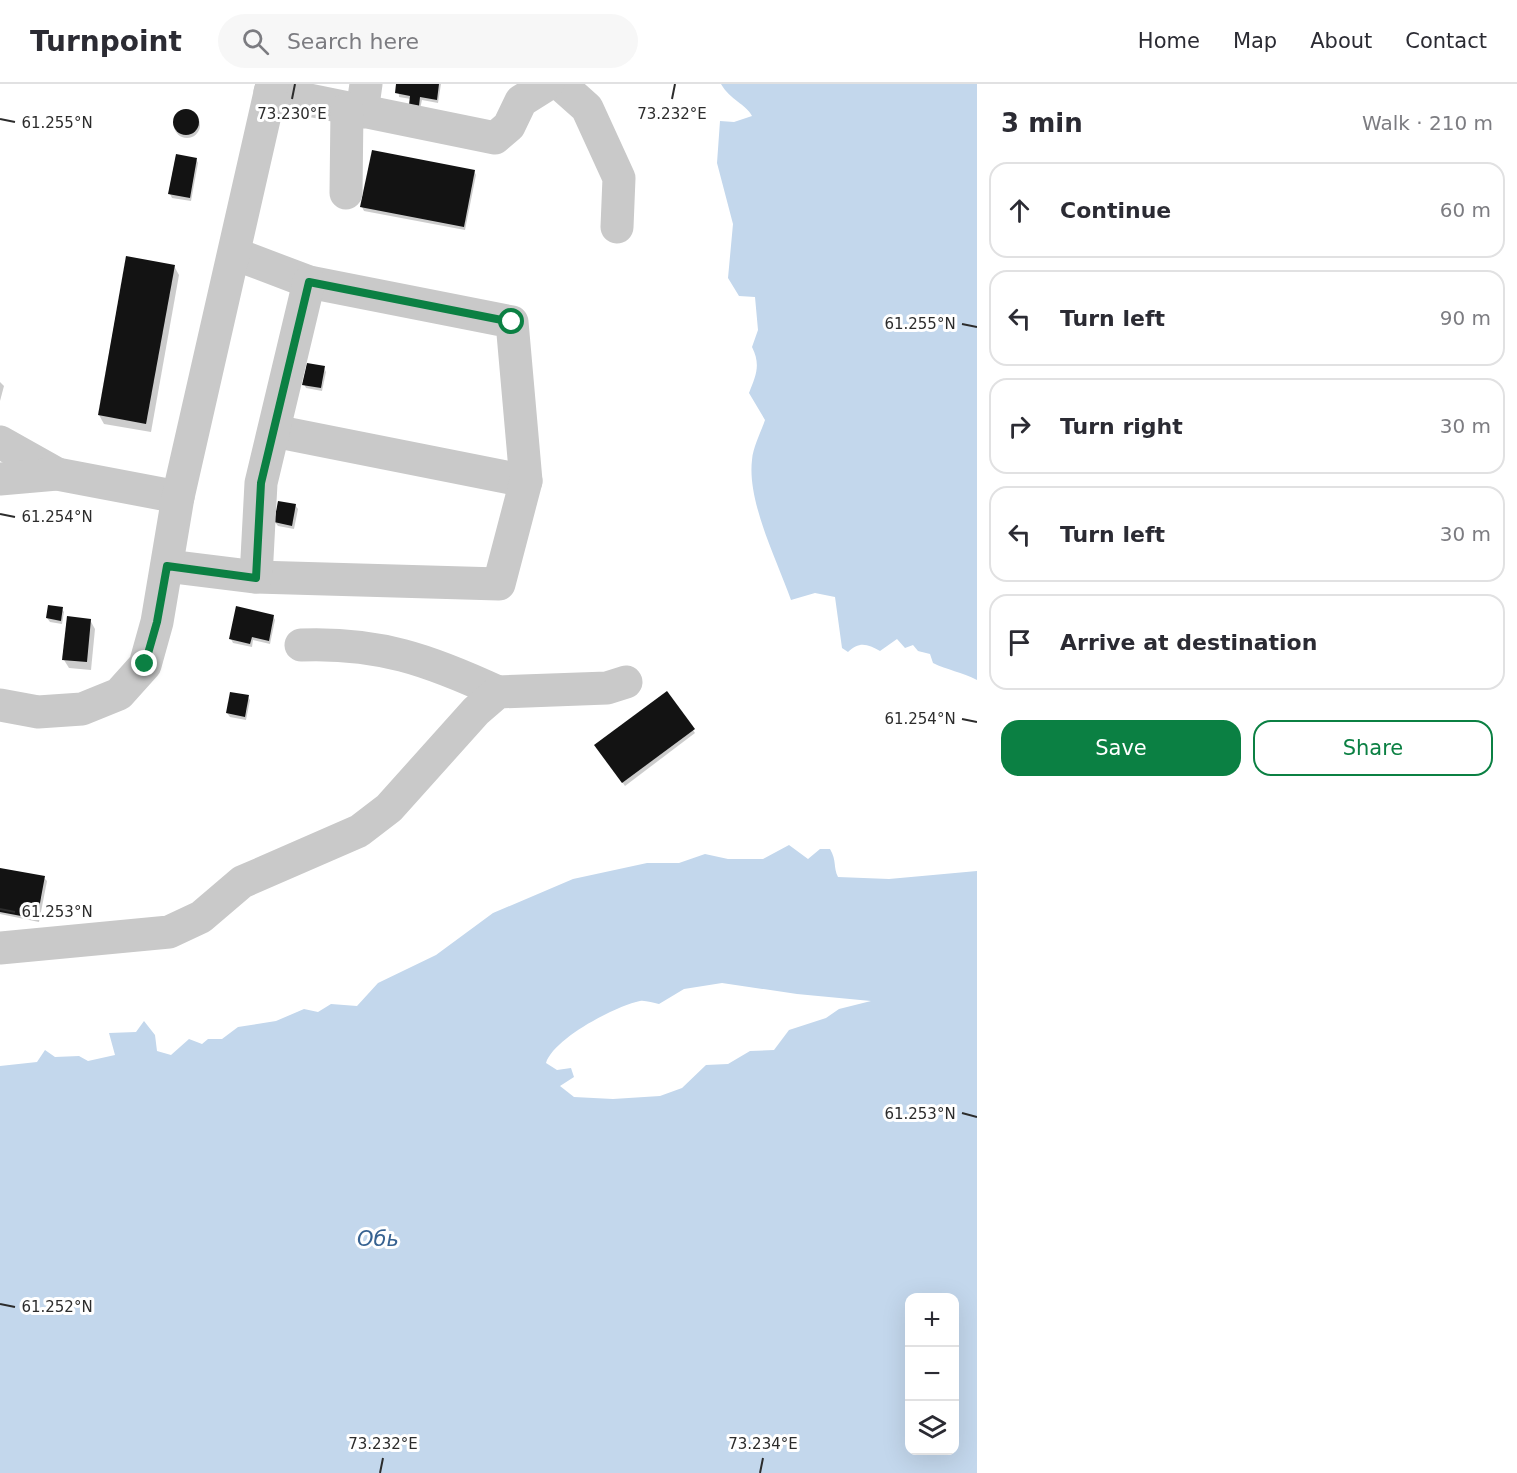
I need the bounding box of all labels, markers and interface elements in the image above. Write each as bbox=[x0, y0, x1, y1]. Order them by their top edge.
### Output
search box bbox=[218, 14, 638, 68]
text: Turnpoint bbox=[30, 25, 182, 58]
icon: search bbox=[239, 25, 272, 58]
text: Search here bbox=[287, 29, 419, 54]
text: Home bbox=[1138, 29, 1200, 53]
text: Map bbox=[1233, 29, 1277, 53]
text: About bbox=[1310, 29, 1372, 53]
text: Contact bbox=[1405, 29, 1487, 53]
text: 73.230°E bbox=[257, 105, 327, 123]
text: 73.232°E bbox=[637, 105, 707, 123]
text: 3 min bbox=[1001, 108, 1083, 138]
text: Walk · 210 m bbox=[1362, 111, 1493, 135]
text: 61.255°N bbox=[21, 114, 93, 132]
icon: ahead bbox=[1003, 194, 1036, 227]
text: Continue bbox=[1060, 198, 1171, 223]
text: 60 m bbox=[1440, 198, 1491, 222]
icon: left bbox=[1003, 302, 1036, 335]
text: Turn left bbox=[1060, 306, 1165, 331]
text: 90 m bbox=[1440, 306, 1491, 330]
route start bbox=[498, 308, 524, 334]
text: 61.255°N bbox=[884, 315, 956, 333]
icon: right bbox=[1003, 410, 1036, 443]
text: Turn right bbox=[1060, 414, 1183, 439]
text: 30 m bbox=[1440, 414, 1491, 438]
text: 61.254°N bbox=[21, 508, 93, 526]
icon: left bbox=[1003, 518, 1036, 551]
text: Turn left bbox=[1060, 522, 1165, 547]
text: 30 m bbox=[1440, 522, 1491, 546]
icon: arrive bbox=[1003, 626, 1036, 659]
text: Arrive at destination bbox=[1060, 630, 1317, 655]
route end bbox=[131, 650, 157, 676]
text: 61.254°N bbox=[884, 710, 956, 728]
button: Save bbox=[1001, 720, 1241, 776]
button: Share bbox=[1253, 720, 1493, 776]
text: 61.253°N bbox=[21, 903, 93, 921]
text: 61.253°N bbox=[884, 1105, 956, 1123]
water label: Обь bbox=[357, 1227, 399, 1251]
map controls bbox=[905, 1293, 959, 1455]
button: + bbox=[905, 1293, 959, 1347]
text: 61.252°N bbox=[21, 1298, 93, 1316]
button: − bbox=[905, 1347, 959, 1401]
button: layers bbox=[905, 1401, 959, 1455]
text: 73.232°E bbox=[348, 1435, 418, 1453]
text: 73.234°E bbox=[728, 1435, 798, 1453]

